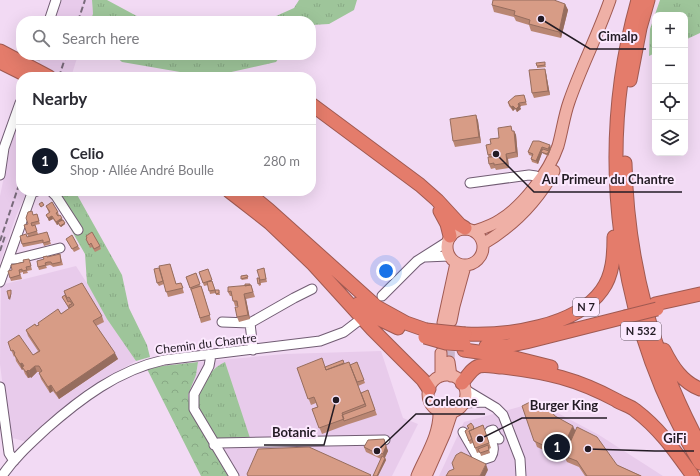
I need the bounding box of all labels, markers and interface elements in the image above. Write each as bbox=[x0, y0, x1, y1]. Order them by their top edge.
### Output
map controls bbox=[652, 12, 688, 156]
button: + bbox=[652, 12, 688, 48]
search box bbox=[16, 16, 316, 60]
callout: Cimalp bbox=[590, 24, 646, 49]
icon: search bbox=[30, 27, 52, 49]
text: Cimalp bbox=[598, 28, 638, 44]
text: Search here bbox=[62, 29, 139, 47]
button: − bbox=[652, 48, 688, 84]
button: locate bbox=[652, 84, 688, 120]
text: Nearby bbox=[32, 88, 87, 109]
button: layers bbox=[652, 120, 688, 156]
text: Celio bbox=[70, 144, 104, 162]
text: 1 bbox=[41, 153, 49, 169]
text: 280 m bbox=[263, 153, 300, 169]
text: Shop · Allée André Boulle bbox=[70, 162, 214, 178]
callout: Au Primeur du Chantre bbox=[534, 167, 682, 192]
text: Au Primeur du Chantre bbox=[541, 171, 674, 187]
your location bbox=[376, 261, 396, 281]
road number: N 7 bbox=[573, 298, 599, 316]
road number: N 532 bbox=[621, 322, 661, 340]
street label: Chemin du Chantre bbox=[154, 330, 258, 357]
callout: Corleone bbox=[416, 389, 485, 414]
text: Corleone bbox=[425, 393, 477, 409]
callout: Burger King bbox=[522, 393, 607, 418]
text: Burger King bbox=[530, 397, 598, 413]
callout: Botanic bbox=[264, 420, 324, 445]
text: Botanic bbox=[272, 424, 317, 440]
callout: GiFi bbox=[655, 426, 694, 451]
text: GiFi bbox=[663, 430, 687, 446]
pin: 1 bbox=[544, 432, 570, 462]

